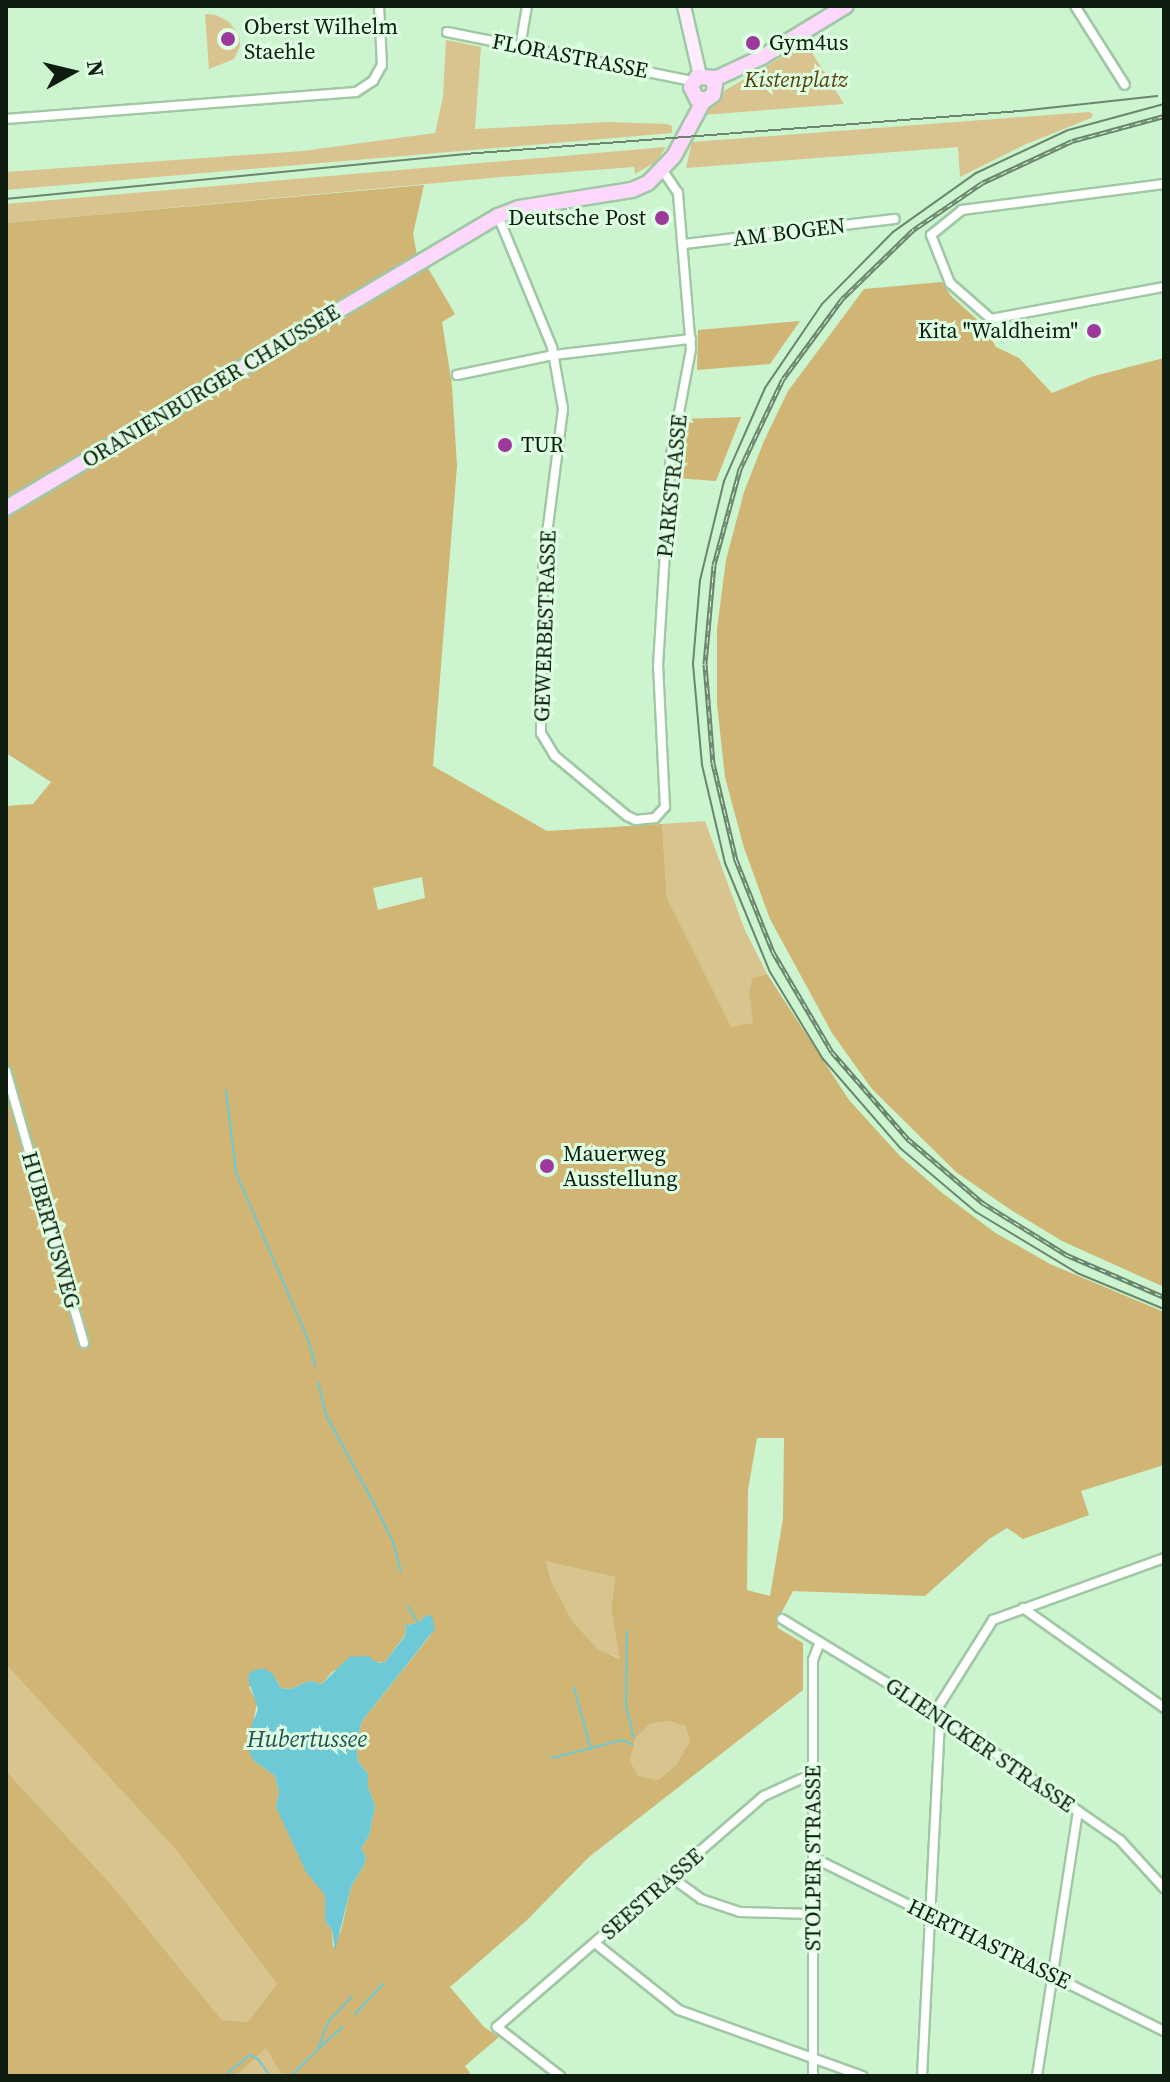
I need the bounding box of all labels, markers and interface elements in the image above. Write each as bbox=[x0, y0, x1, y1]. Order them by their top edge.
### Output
place label: Oberst Wilhelm Staehle bbox=[244, 13, 399, 64]
street label: FLORASTRASSE bbox=[490, 28, 650, 84]
marker: Oberst Wilhelm Staehle bbox=[219, 30, 237, 48]
place label: Gym4us bbox=[769, 30, 848, 56]
north arrow bbox=[32, 32, 112, 112]
marker: Gym4us bbox=[744, 34, 762, 52]
text: N bbox=[80, 59, 112, 79]
park label: Kistenplatz bbox=[744, 67, 848, 93]
place label: Deutsche Post bbox=[508, 205, 646, 231]
marker: Deutsche Post bbox=[653, 209, 671, 227]
street label: AM BOGEN bbox=[731, 212, 847, 252]
street label: ORANIENBURGER CHAUSSEE bbox=[77, 298, 345, 474]
place label: Kita "Waldheim" bbox=[918, 318, 1078, 344]
marker: Kita "Waldheim" bbox=[1085, 322, 1103, 340]
street label: PARKSTRASSE bbox=[651, 413, 693, 559]
place label: TUR bbox=[521, 432, 564, 458]
marker: TUR bbox=[496, 436, 514, 454]
street label: GEWERBESTRASSE bbox=[528, 530, 562, 722]
place label: Mauerweg Ausstellung bbox=[563, 1140, 678, 1192]
street label: HUBERTUSWEG bbox=[16, 1149, 86, 1311]
marker: Mauerweg Ausstellung bbox=[538, 1157, 556, 1175]
street label: GLIENICKER STRASSE bbox=[880, 1672, 1080, 1818]
water label: Hubertussee bbox=[247, 1725, 367, 1753]
street label: STOLPER STRASSE bbox=[800, 1765, 826, 1951]
street label: SEESTRASSE bbox=[596, 1843, 708, 1945]
street label: HERTHASTRASSE bbox=[903, 1893, 1075, 1995]

